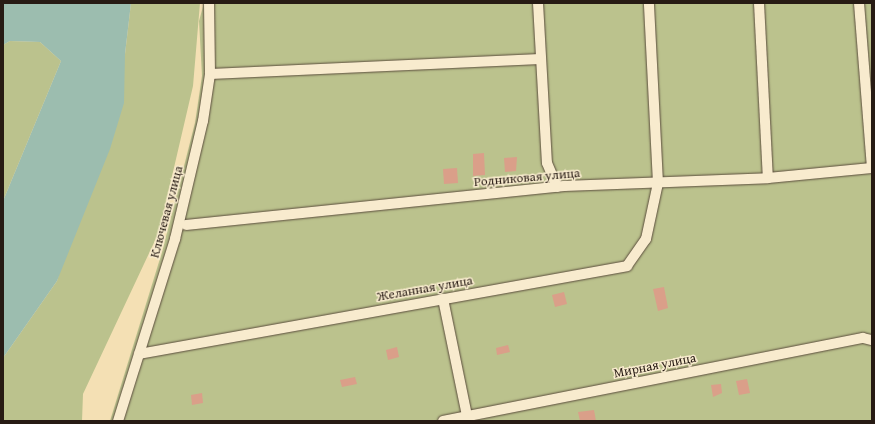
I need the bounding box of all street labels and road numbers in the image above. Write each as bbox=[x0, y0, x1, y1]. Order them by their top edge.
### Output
street label: Ключевая улица bbox=[147, 164, 187, 260]
street label: Родниковая улица bbox=[473, 166, 581, 190]
street label: Желанная улица bbox=[376, 273, 474, 305]
street label: Мирная улица bbox=[613, 350, 697, 382]

